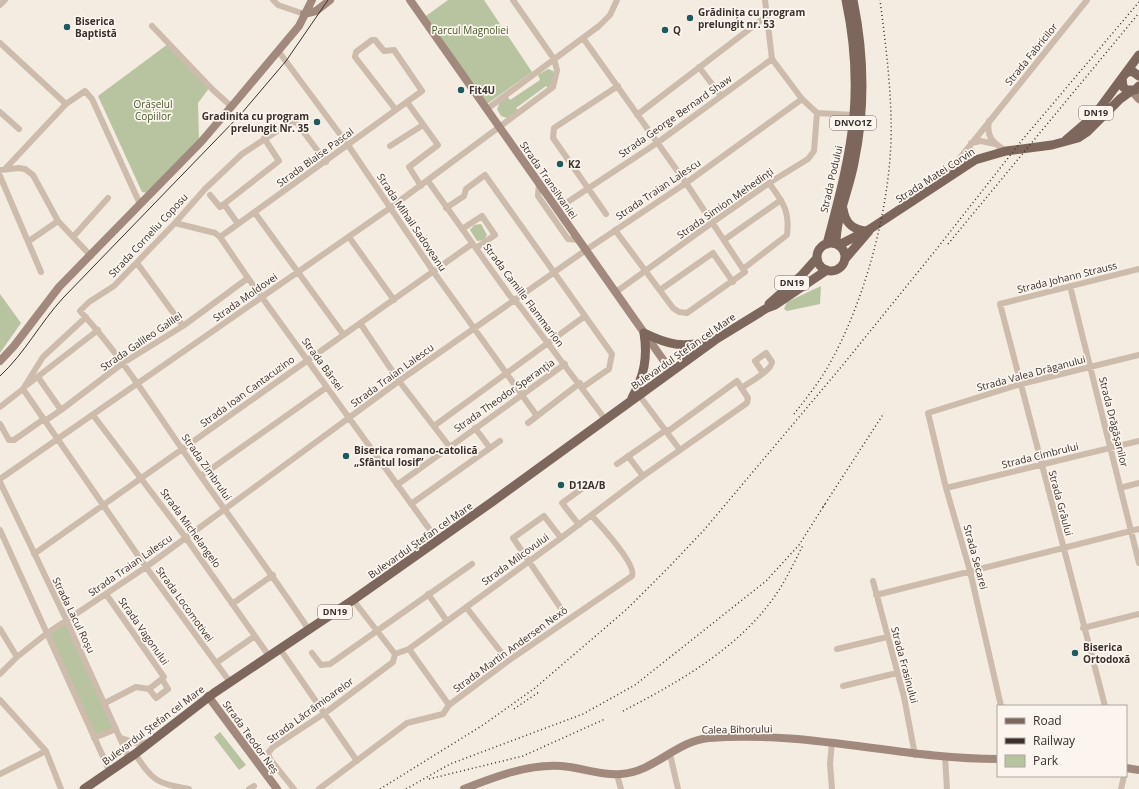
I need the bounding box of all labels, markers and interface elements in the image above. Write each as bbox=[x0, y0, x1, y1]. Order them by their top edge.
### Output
place label: Grădinița cu program prelungit nr. 53 bbox=[698, 5, 805, 31]
marker: Grădinița cu program prelungit nr. 53 bbox=[685, 13, 695, 23]
place label: Biserica Baptistă bbox=[75, 14, 117, 40]
street label: Strada Fabricilor bbox=[1002, 20, 1060, 88]
marker: Biserica Baptistă bbox=[62, 22, 72, 32]
park label: Parcul Magnoliei bbox=[431, 23, 509, 37]
place label: Q bbox=[673, 23, 681, 37]
marker: Q bbox=[660, 25, 670, 35]
street label: Strada George Bernard Shaw bbox=[616, 71, 735, 160]
place label: Fit4U bbox=[469, 83, 495, 97]
marker: Fit4U bbox=[456, 85, 466, 95]
park label: Orășelul Copiilor bbox=[134, 97, 172, 123]
road number: DN19 bbox=[1079, 106, 1113, 120]
place label: Gradinita cu program prelungit Nr. 35 bbox=[202, 109, 309, 135]
road number: DNVO1Z bbox=[830, 116, 876, 130]
marker: Gradinita cu program prelungit Nr. 35 bbox=[312, 117, 322, 127]
street label: Strada Blaise Pascal bbox=[274, 124, 356, 190]
street label: Strada Transilvaniei bbox=[517, 139, 581, 221]
street label: Strada Podului bbox=[816, 144, 846, 214]
street label: Strada Matei Corvin bbox=[893, 144, 977, 206]
street label: Strada Traian Lalescu bbox=[613, 155, 703, 223]
place label: K2 bbox=[568, 157, 581, 171]
marker: K2 bbox=[555, 159, 565, 169]
street label: Strada Simion Mehedinți bbox=[674, 164, 776, 242]
street label: Strada Mihail Sadoveanu bbox=[374, 170, 450, 274]
street label: Strada Corneliu Coposu bbox=[105, 190, 191, 280]
street label: Strada Camille Flammarion bbox=[481, 240, 567, 350]
street label: Strada Johann Strauss bbox=[1016, 258, 1119, 296]
street label: Strada Moldovei bbox=[210, 270, 280, 324]
road number: DN19 bbox=[775, 276, 809, 290]
street label: Strada Galileo Galilei bbox=[97, 308, 185, 374]
street label: Bulevardul Ștefan cel Mare bbox=[628, 309, 738, 393]
street label: Strada Bârsei bbox=[299, 335, 347, 393]
street label: Strada Traian Lalescu bbox=[348, 340, 436, 410]
street label: Strada Ioan Cantacuzino bbox=[197, 352, 297, 430]
street label: Strada Valea Drăganului bbox=[975, 352, 1087, 394]
street label: Strada Theodor Speranția bbox=[451, 355, 557, 435]
street label: Strada Drăgășanilor bbox=[1096, 375, 1132, 469]
street label: Strada Zimbrului bbox=[179, 431, 235, 503]
street label: Strada Cimbrului bbox=[1000, 439, 1080, 471]
place label: Biserica romano-catolică „Sfântul Iosif” bbox=[354, 443, 478, 469]
marker: Biserica romano-catolică „Sfântul Iosif” bbox=[341, 451, 351, 461]
street label: Strada Grâului bbox=[1046, 469, 1076, 537]
place label: D12A/B bbox=[569, 478, 606, 492]
marker: D12A/B bbox=[556, 480, 566, 490]
street label: Strada Michelangelo bbox=[157, 486, 225, 570]
street label: Bulevardul Ștefan cel Mare bbox=[365, 498, 475, 582]
street label: Strada Secarei bbox=[961, 523, 991, 591]
street label: Strada Milcovului bbox=[478, 530, 552, 588]
street label: Strada Traian Lalescu bbox=[85, 531, 175, 599]
street label: Strada Locomotivei bbox=[153, 564, 217, 644]
street label: Strada Lacul Roșu bbox=[50, 575, 98, 655]
street label: Strada Vagonului bbox=[116, 594, 172, 668]
street label: Strada Martin Andersen Nexö bbox=[450, 603, 570, 695]
road number: DN19 bbox=[318, 605, 352, 619]
street label: Strada Frasinului bbox=[888, 625, 922, 705]
place label: Biserica Ortodoxă bbox=[1083, 640, 1130, 666]
marker: Biserica Ortodoxă bbox=[1070, 648, 1080, 658]
street label: Strada Lăcrămioarelor bbox=[264, 674, 356, 746]
street label: Bulevardul Ștefan cel Mare bbox=[99, 682, 207, 768]
street label: Strada Teodor Neș bbox=[220, 698, 282, 776]
legend bbox=[997, 705, 1127, 777]
text: Road bbox=[1033, 712, 1062, 729]
street label: Calea Bihorului bbox=[702, 721, 772, 737]
text: Railway bbox=[1033, 732, 1076, 749]
text: Park bbox=[1033, 752, 1059, 769]

